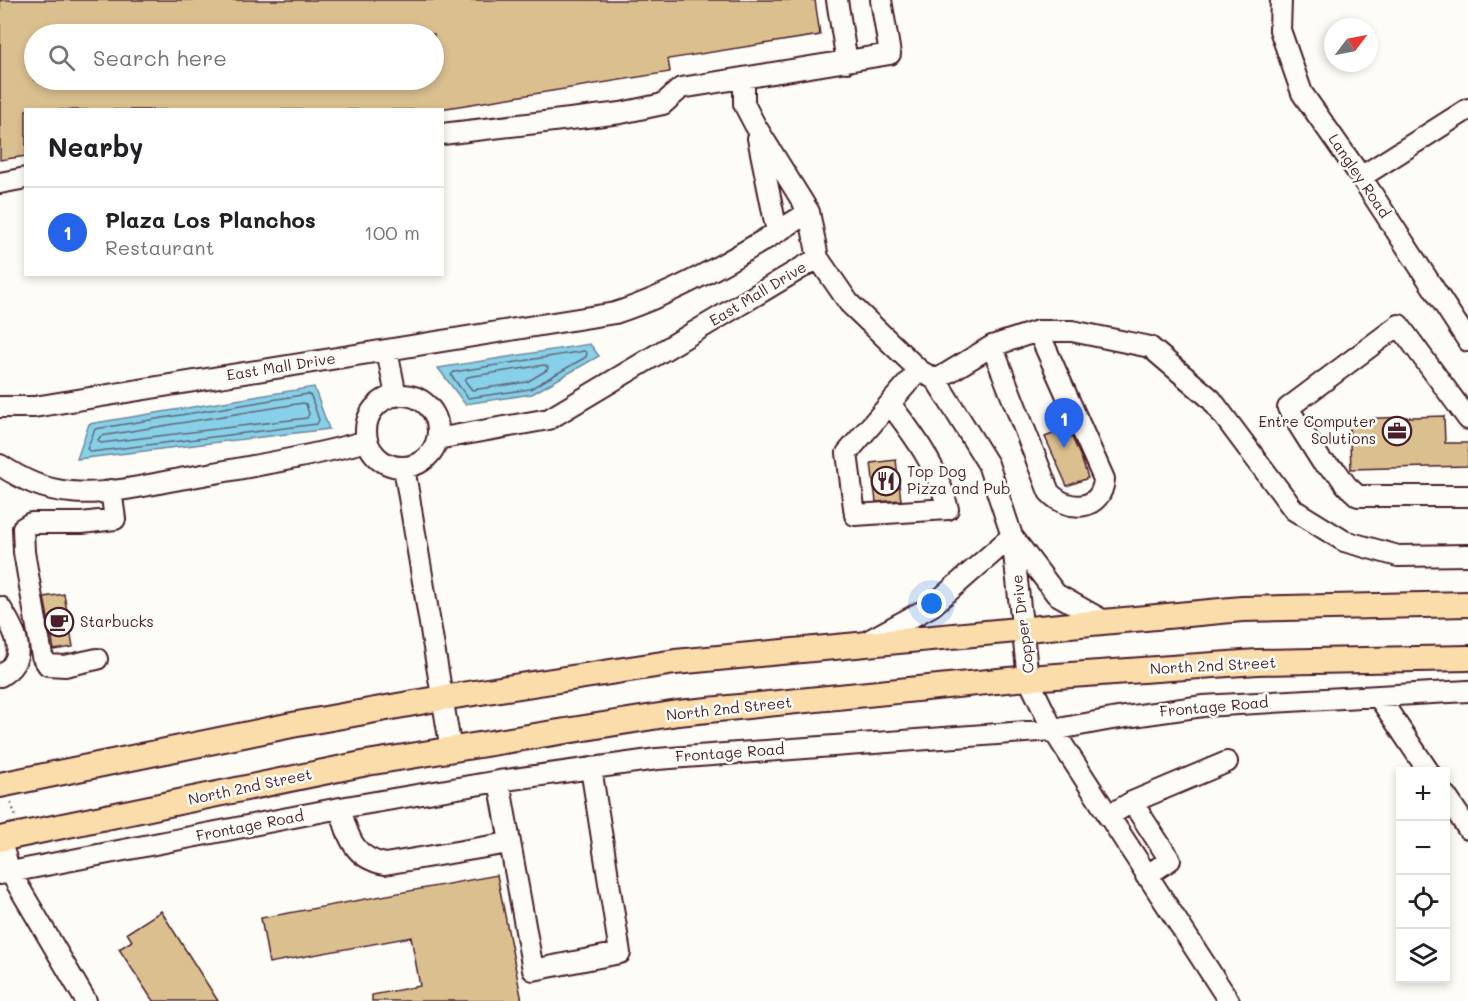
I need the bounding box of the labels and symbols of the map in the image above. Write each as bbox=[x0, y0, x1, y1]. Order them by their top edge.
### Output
north arrow bbox=[1324, 18, 1378, 72]
street label: Langley Road bbox=[1324, 130, 1395, 221]
street label: East Mall Drive bbox=[705, 256, 810, 330]
street label: East Mall Drive bbox=[225, 348, 337, 384]
pin: 1 bbox=[1044, 398, 1084, 448]
place label: Entre Computer Solutions bbox=[1258, 411, 1376, 448]
office icon: Entre Computer Solutions bbox=[1381, 415, 1413, 447]
place label: Top Dog Pizza and Pub bbox=[907, 461, 1010, 498]
restaurant icon: Top Dog Pizza and Pub bbox=[870, 465, 902, 497]
street label: Copper Drive bbox=[1006, 574, 1038, 675]
your location bbox=[917, 589, 946, 618]
cafe icon: Starbucks bbox=[43, 606, 75, 638]
place label: Starbucks bbox=[80, 611, 154, 631]
street label: North 2nd Street bbox=[1149, 652, 1276, 678]
street label: North 2nd Street bbox=[665, 691, 793, 725]
street label: Frontage Road bbox=[1159, 691, 1269, 721]
street label: Frontage Road bbox=[675, 738, 785, 766]
street label: North 2nd Street bbox=[186, 763, 314, 809]
street label: Frontage Road bbox=[194, 805, 305, 845]

